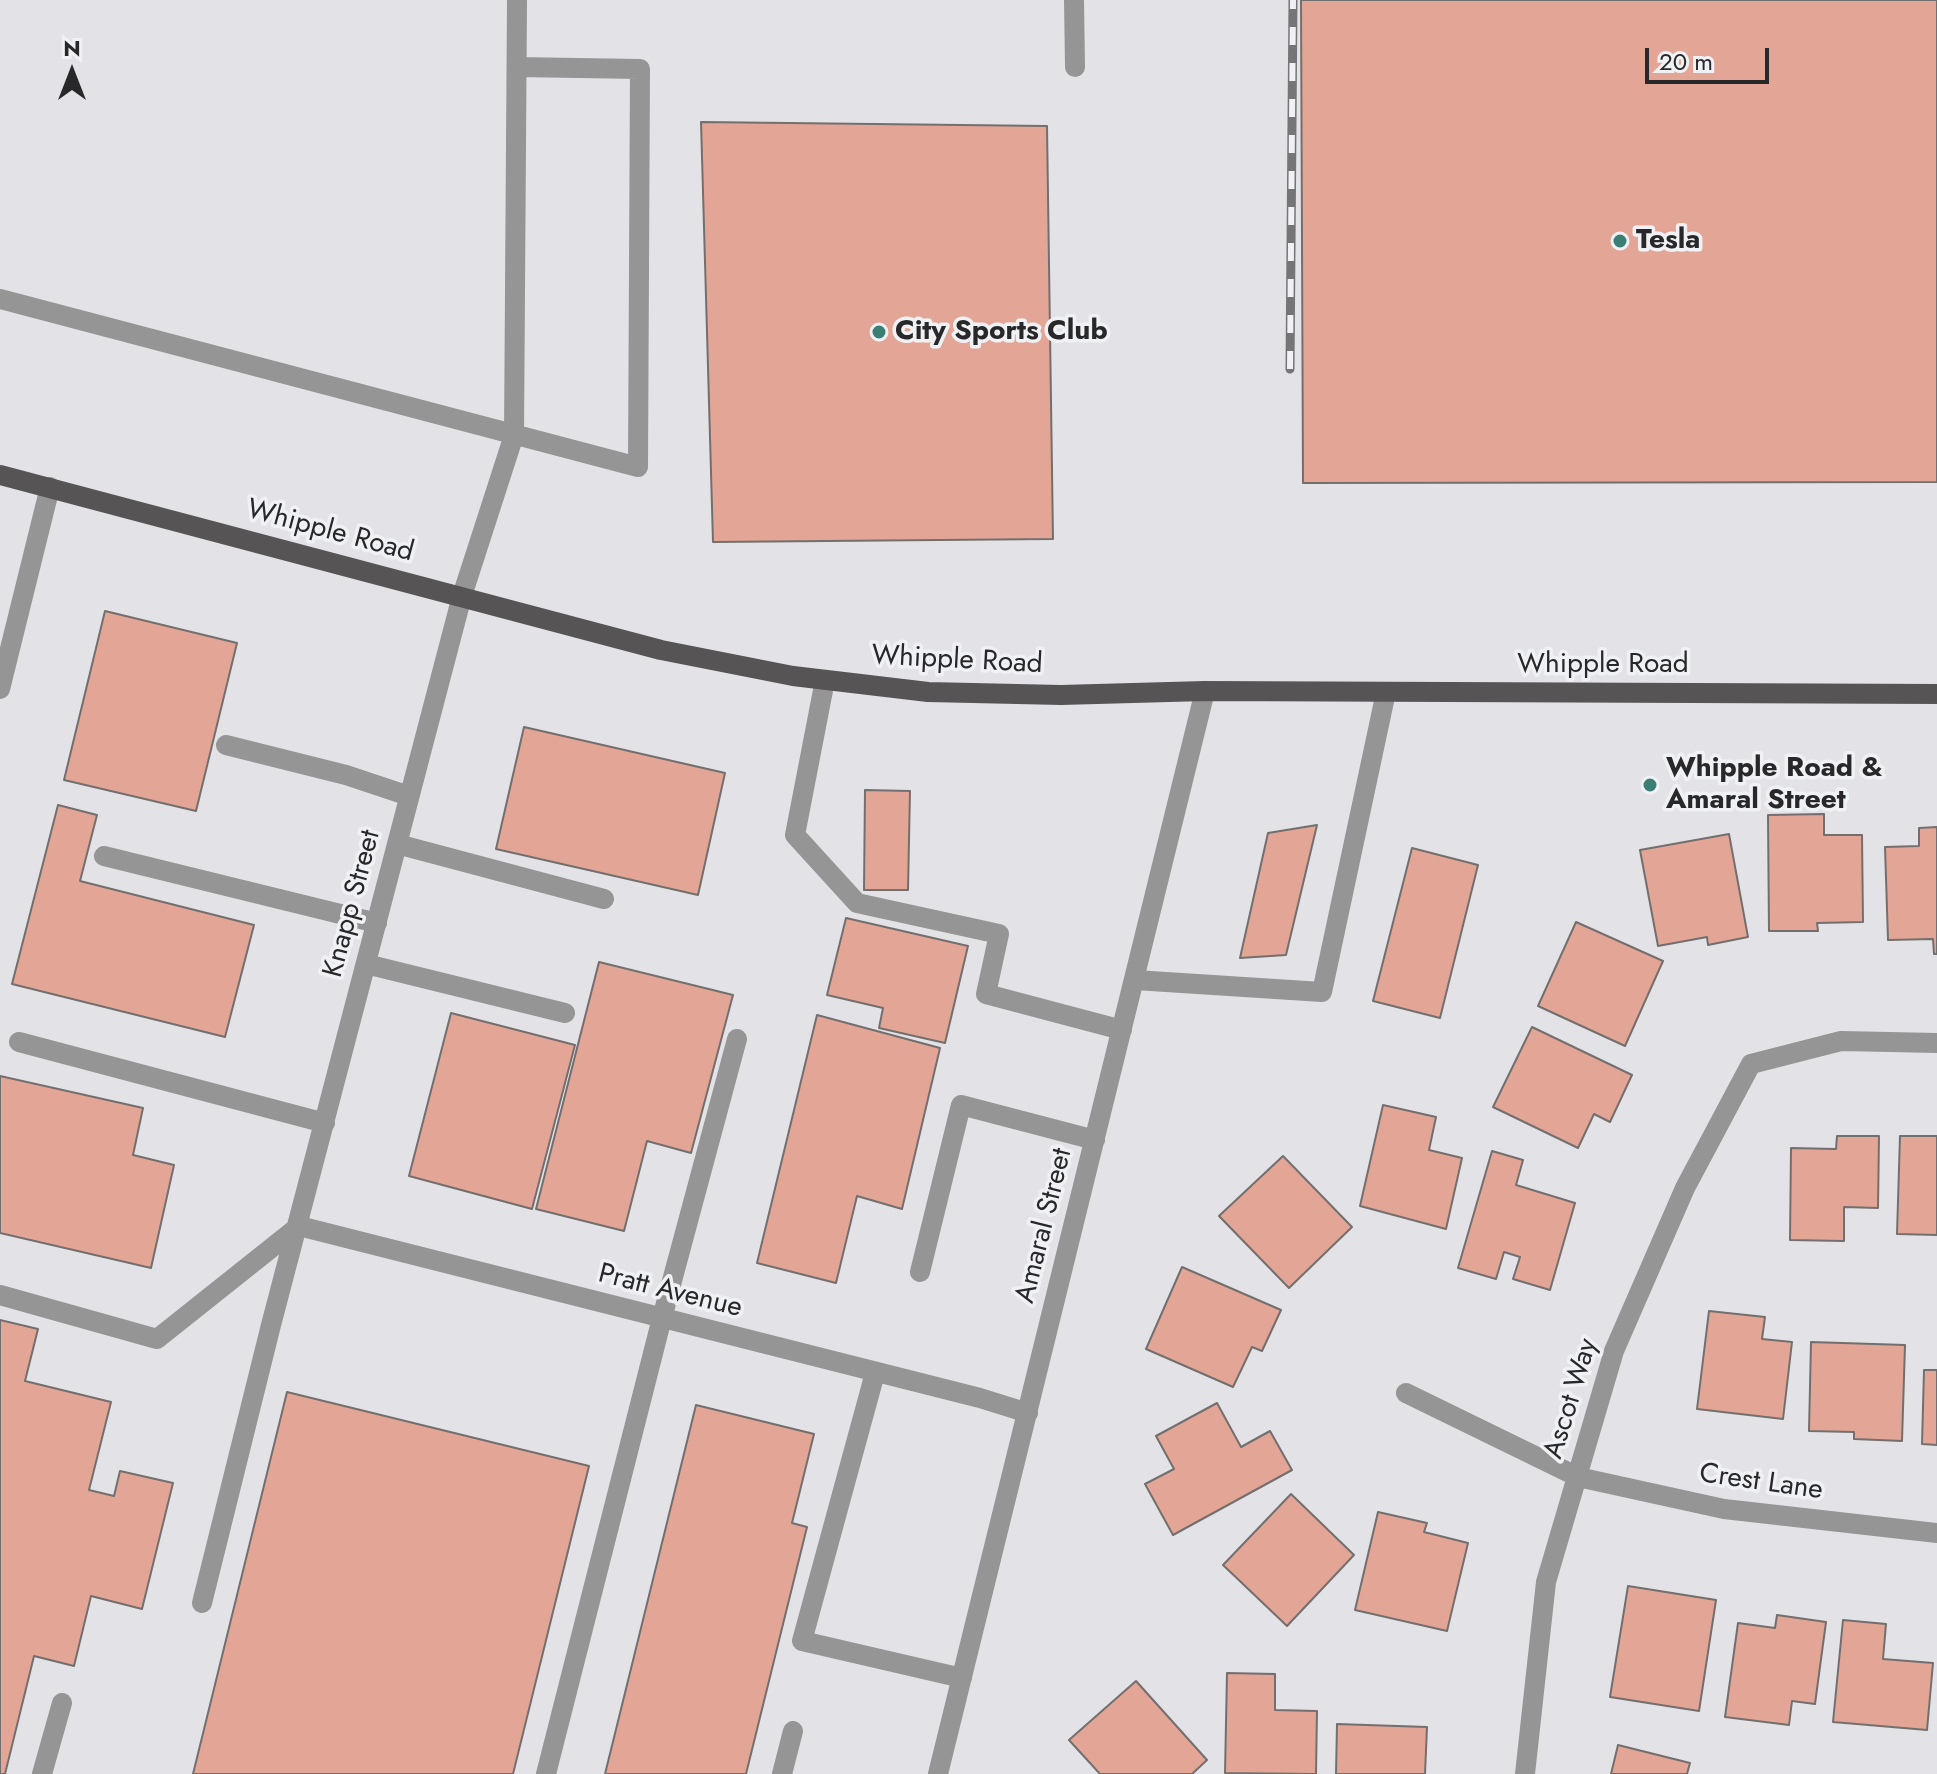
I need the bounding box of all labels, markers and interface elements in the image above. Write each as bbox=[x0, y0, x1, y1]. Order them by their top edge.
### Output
north arrow bbox=[32, 32, 112, 112]
text: N bbox=[63, 32, 81, 64]
scale bar bbox=[1649, 32, 1773, 82]
text: 20 m bbox=[1659, 44, 1713, 79]
place label: Tesla bbox=[1636, 224, 1700, 258]
marker: Tesla bbox=[1611, 232, 1629, 250]
place label: City Sports Club bbox=[895, 315, 1108, 349]
marker: City Sports Club bbox=[870, 323, 888, 341]
street label: Whipple Road bbox=[243, 494, 417, 570]
street label: Whipple Road bbox=[871, 640, 1043, 682]
street label: Whipple Road bbox=[1517, 648, 1689, 682]
place label: Whipple Road & Amaral Street bbox=[1666, 752, 1882, 818]
marker: Whipple Road & Amaral Street bbox=[1641, 776, 1659, 794]
street label: Knapp Street bbox=[317, 827, 389, 981]
street label: Amaral Street bbox=[1010, 1145, 1080, 1307]
street label: Pratt Avenue bbox=[595, 1258, 745, 1326]
street label: Ascot Way bbox=[1538, 1335, 1606, 1463]
street label: Crest Lane bbox=[1697, 1458, 1825, 1508]

